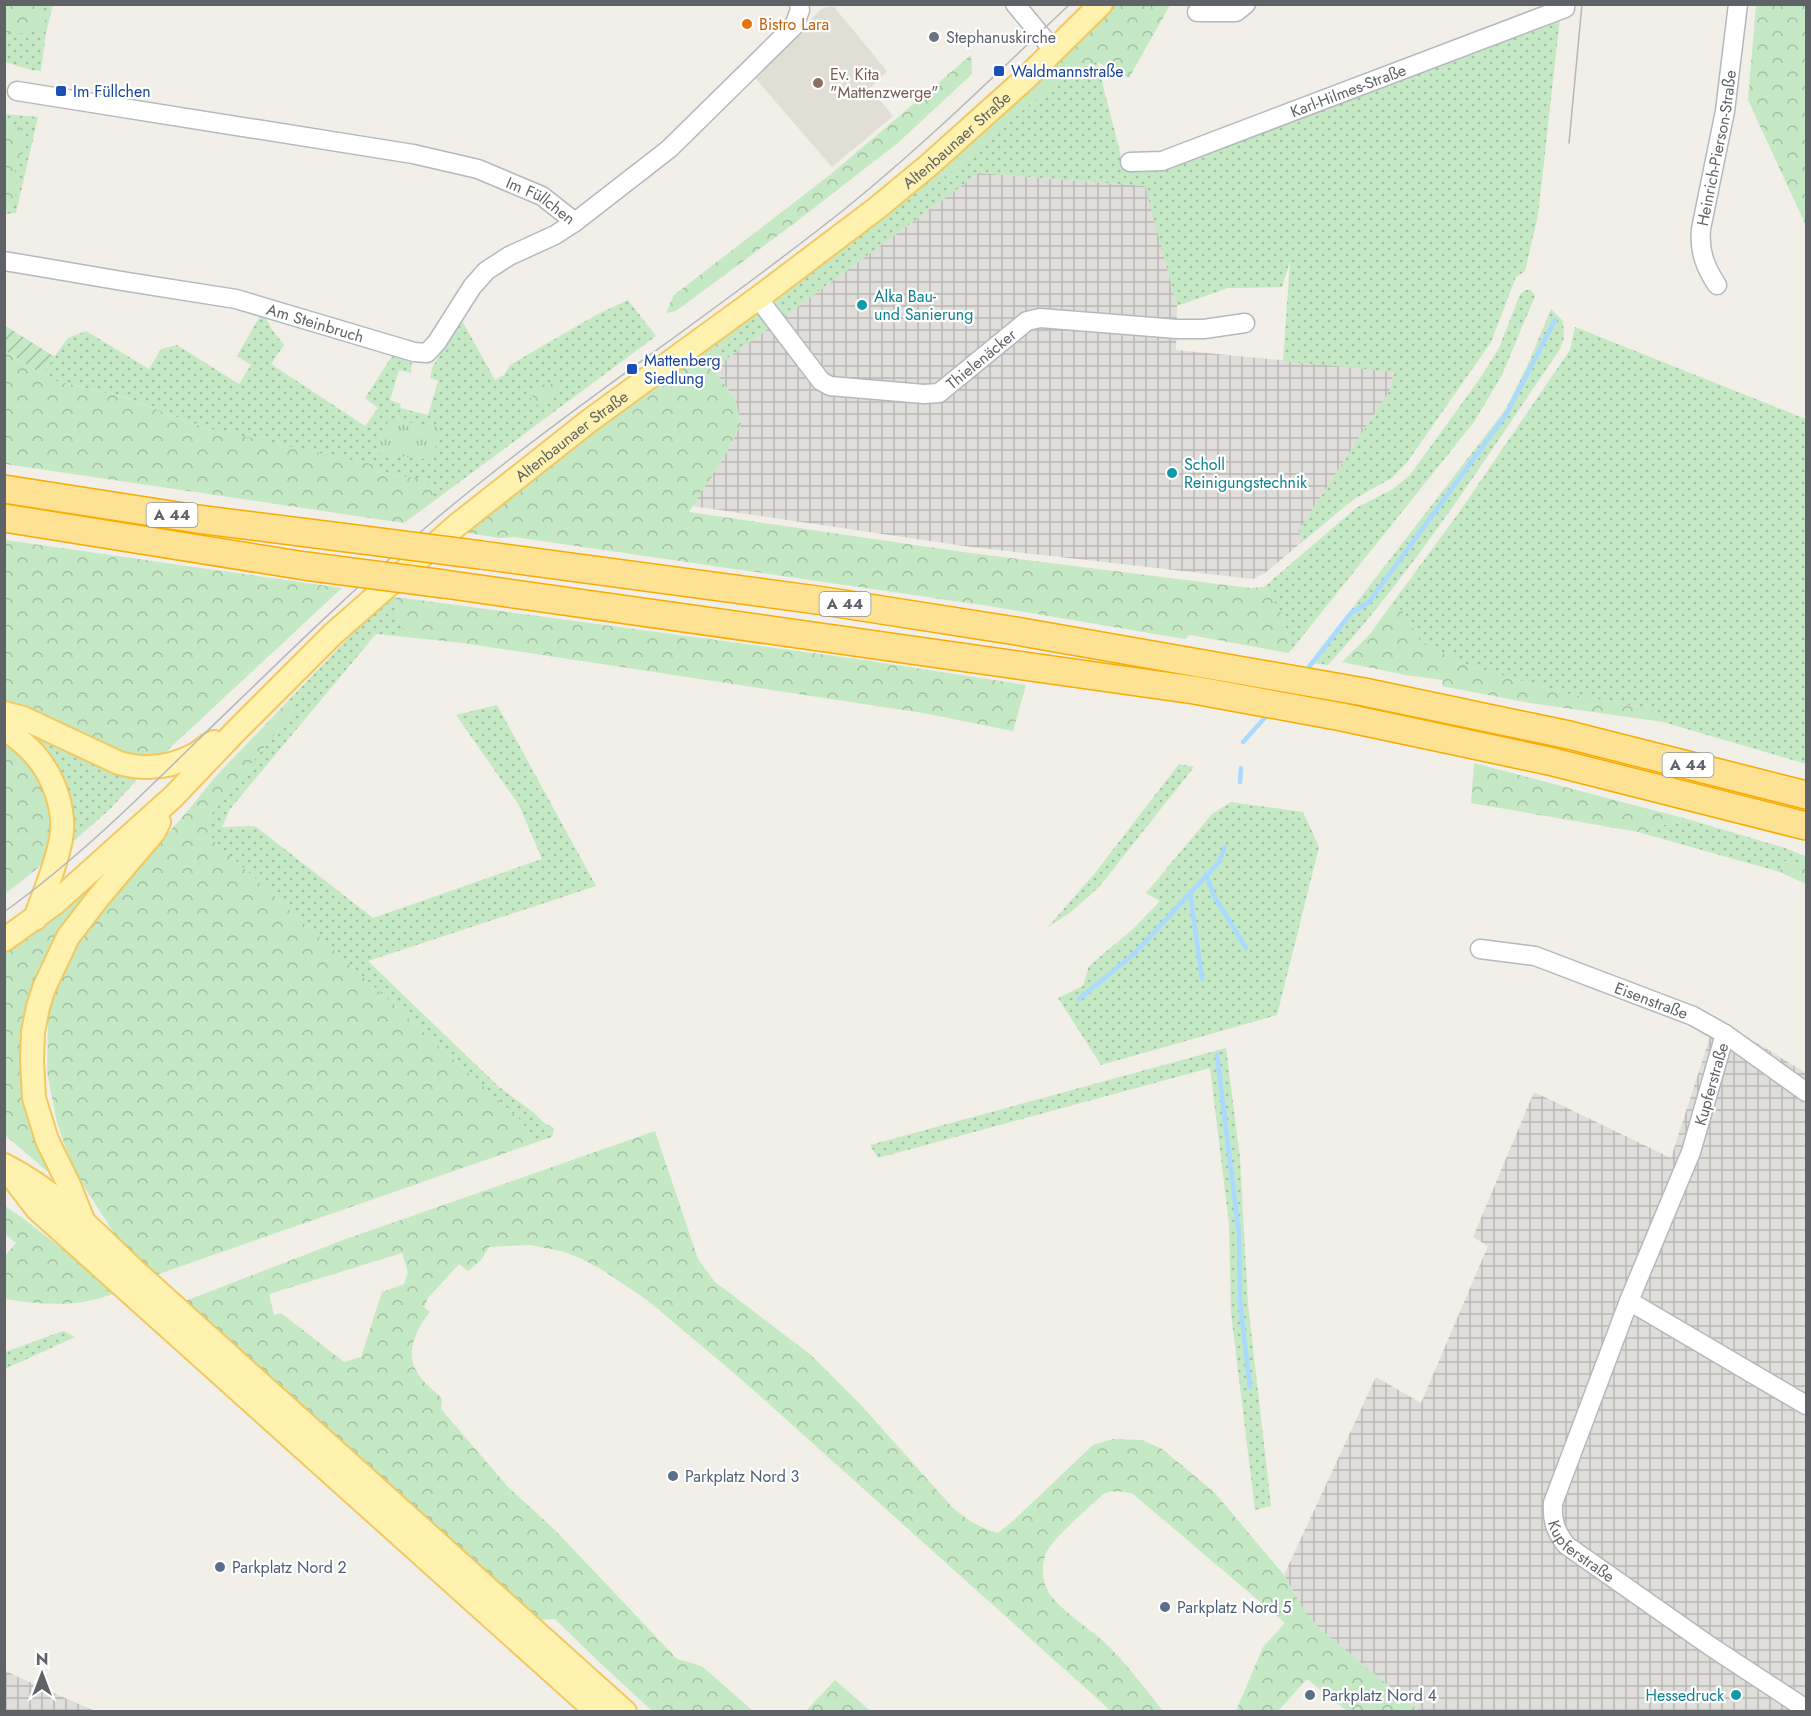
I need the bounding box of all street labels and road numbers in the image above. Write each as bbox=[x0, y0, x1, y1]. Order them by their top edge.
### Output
street label: Karl-Hilmes-Straße bbox=[1287, 58, 1409, 123]
street label: Heinrich-Pierson-Straße bbox=[1691, 69, 1742, 228]
street label: Altenbaunaer Straße bbox=[898, 86, 1016, 194]
street label: Im Füllchen bbox=[502, 171, 580, 230]
street label: Am Steinbruch bbox=[264, 298, 367, 348]
street label: Thielenäcker bbox=[941, 323, 1022, 395]
street label: Altenbaunaer Straße bbox=[510, 385, 633, 487]
road number: A 44 bbox=[146, 503, 198, 527]
road number: A 44 bbox=[820, 592, 870, 616]
road number: A 44 bbox=[1662, 753, 1714, 777]
street label: Eisenstraße bbox=[1611, 976, 1691, 1025]
street label: Kupferstraße bbox=[1689, 1040, 1734, 1128]
street label: Kupferstraße bbox=[1542, 1517, 1619, 1588]

